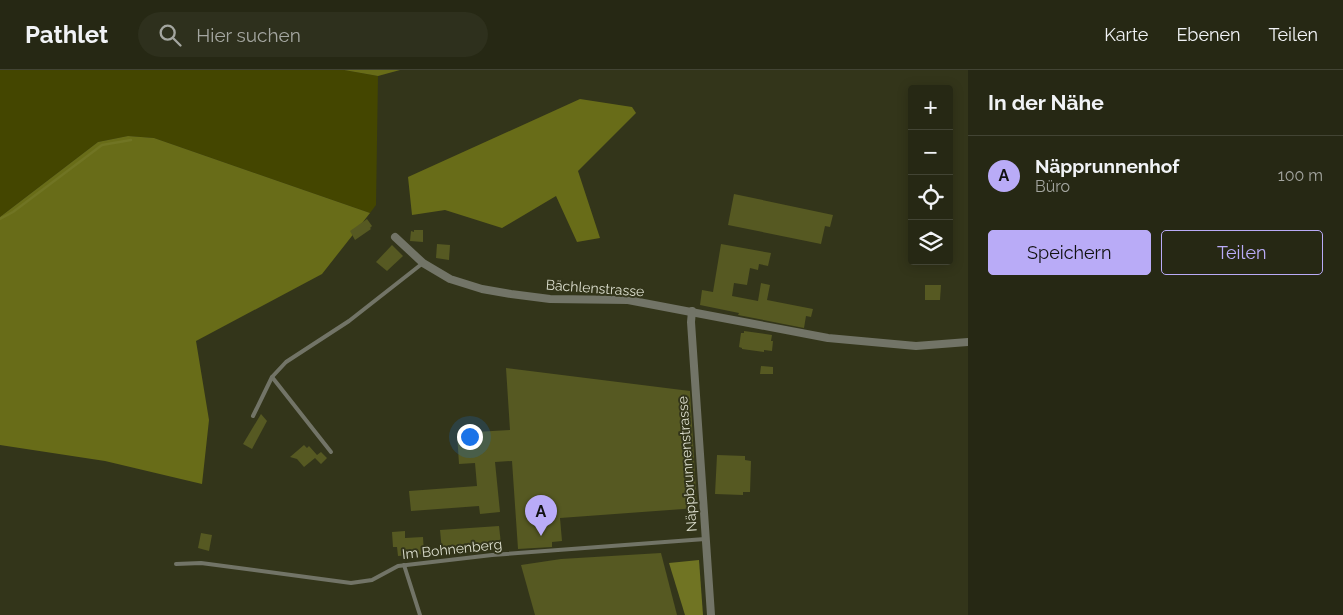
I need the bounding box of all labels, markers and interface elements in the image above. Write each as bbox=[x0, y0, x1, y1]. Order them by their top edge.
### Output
search box bbox=[138, 12, 488, 57]
text: Pathlet bbox=[25, 20, 108, 49]
icon: search bbox=[156, 21, 184, 49]
text: Hier suchen bbox=[196, 24, 301, 46]
text: Karte bbox=[1104, 24, 1148, 45]
text: Ebenen bbox=[1176, 24, 1241, 45]
text: Teilen bbox=[1269, 24, 1318, 45]
map controls bbox=[908, 85, 953, 265]
button: + bbox=[908, 85, 953, 130]
text: In der Nähe bbox=[988, 90, 1104, 115]
button: − bbox=[908, 130, 953, 175]
text: Näpprunnenhof bbox=[1035, 155, 1179, 177]
text: A bbox=[999, 166, 1009, 185]
text: 100 m bbox=[1278, 166, 1323, 185]
button: locate bbox=[908, 175, 953, 220]
text: Büro bbox=[1035, 177, 1070, 196]
button: layers bbox=[908, 220, 953, 265]
button: Speichern bbox=[988, 230, 1151, 275]
button: Teilen bbox=[1161, 230, 1323, 275]
street label: Bächlenstrasse bbox=[545, 277, 645, 299]
street label: Näppbrunnenstrasse bbox=[674, 396, 700, 532]
your location bbox=[457, 424, 483, 450]
pin: A bbox=[525, 495, 557, 536]
street label: Im Bohnenberg bbox=[401, 536, 503, 562]

